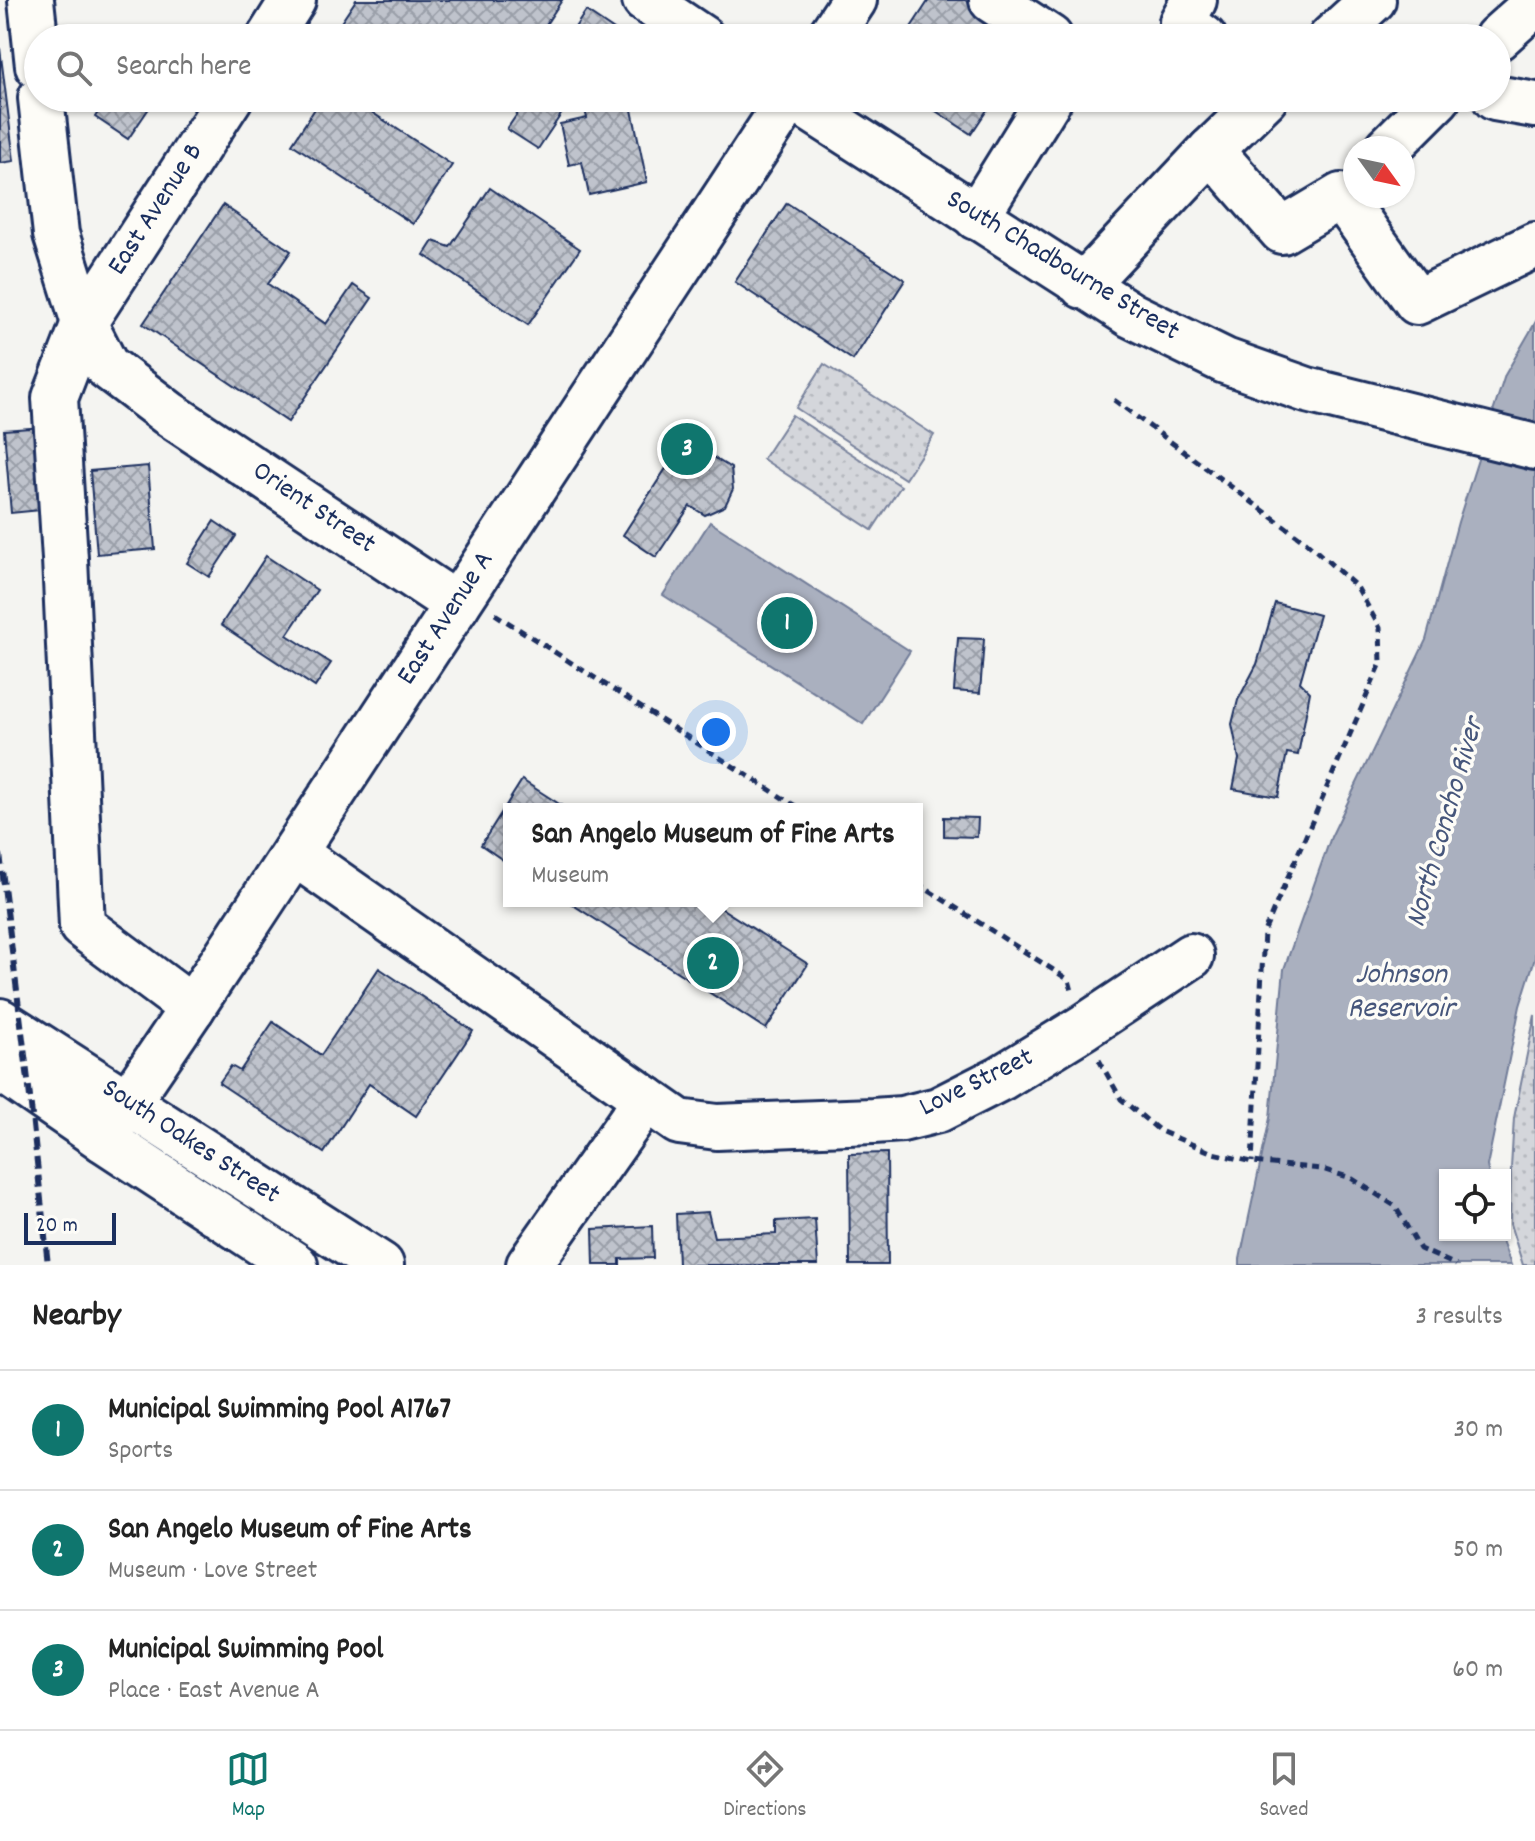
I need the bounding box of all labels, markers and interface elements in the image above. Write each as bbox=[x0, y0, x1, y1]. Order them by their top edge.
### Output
search box bbox=[24, 24, 1511, 112]
icon: search bbox=[52, 46, 96, 90]
text: Search here bbox=[116, 47, 252, 90]
street label: East Avenue B bbox=[99, 136, 215, 284]
north arrow bbox=[1343, 136, 1415, 208]
street label: South Chadbourne Street bbox=[938, 181, 1186, 353]
pin: 3 bbox=[661, 419, 713, 479]
street label: Orient Street bbox=[243, 453, 383, 565]
street label: East Avenue A bbox=[389, 544, 505, 694]
pin: 1 bbox=[761, 593, 813, 653]
water label: North Concho River bbox=[1397, 711, 1498, 933]
your location bbox=[696, 712, 736, 752]
popup bbox=[503, 803, 923, 907]
text: San Angelo Museum of Fine Arts bbox=[531, 815, 895, 858]
text: Museum bbox=[531, 858, 609, 895]
pin: 2 bbox=[687, 933, 739, 993]
water label: Johnson Reservoir bbox=[1347, 955, 1457, 1032]
street label: Love Street bbox=[913, 1039, 1041, 1129]
street label: South Oakes Street bbox=[93, 1070, 287, 1216]
map controls bbox=[1439, 1169, 1511, 1241]
button: locate bbox=[1439, 1169, 1511, 1241]
scale bar bbox=[24, 1209, 116, 1245]
text: 20 m bbox=[36, 1211, 78, 1242]
text: Nearby bbox=[32, 1293, 121, 1342]
text: 3 results bbox=[1416, 1299, 1503, 1336]
text: Municipal Swimming Pool A1767 bbox=[108, 1390, 451, 1433]
text: 1 bbox=[55, 1412, 61, 1449]
text: 30 m bbox=[1453, 1412, 1503, 1449]
text: Sports bbox=[108, 1433, 173, 1470]
text: San Angelo Museum of Fine Arts bbox=[108, 1510, 472, 1553]
text: 2 bbox=[52, 1532, 64, 1569]
text: 50 m bbox=[1453, 1532, 1503, 1569]
text: Museum · Love Street bbox=[108, 1553, 317, 1590]
text: Municipal Swimming Pool bbox=[108, 1630, 383, 1673]
text: 3 bbox=[52, 1652, 64, 1689]
text: 60 m bbox=[1452, 1652, 1503, 1689]
text: Place · East Avenue A bbox=[108, 1673, 320, 1710]
tab: Map bbox=[226, 1747, 270, 1826]
tab: Directions bbox=[723, 1747, 807, 1826]
tab: Saved bbox=[1259, 1747, 1309, 1826]

